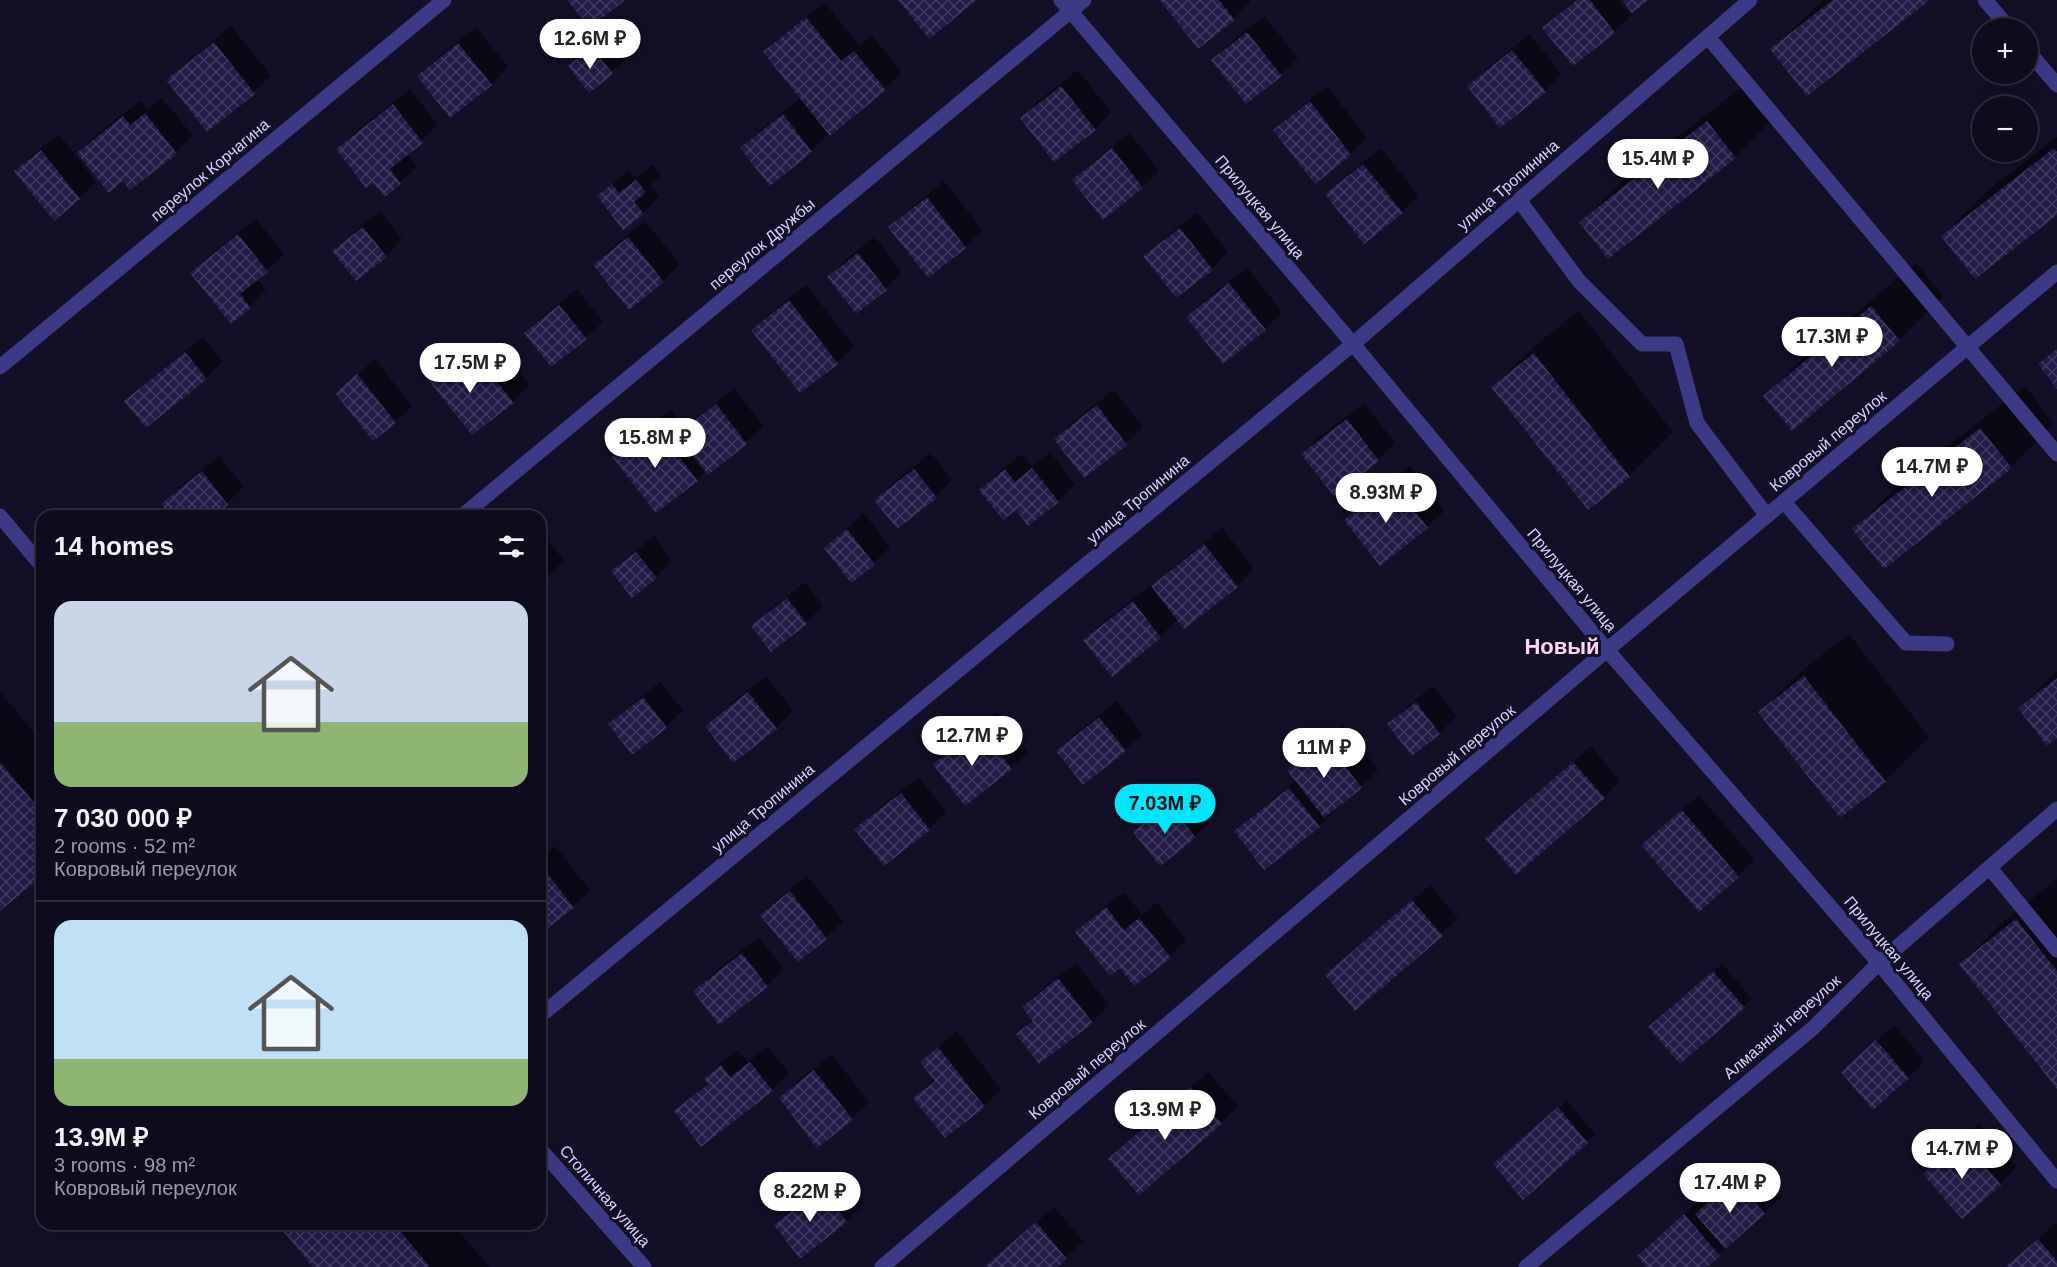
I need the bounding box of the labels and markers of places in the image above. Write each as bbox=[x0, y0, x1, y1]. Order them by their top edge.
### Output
pin: 12.6M ₽ bbox=[535, 19, 645, 70]
pin: 15.4M ₽ bbox=[1603, 139, 1713, 190]
pin: 17.3M ₽ bbox=[1777, 317, 1887, 368]
pin: 17.5M ₽ bbox=[415, 343, 525, 394]
pin: 15.8M ₽ bbox=[600, 418, 710, 469]
pin: 14.7M ₽ bbox=[1877, 447, 1987, 498]
pin: 8.93M ₽ bbox=[1331, 473, 1441, 524]
pin: 12.7M ₽ bbox=[917, 716, 1027, 767]
pin: 11M ₽ bbox=[1282, 728, 1366, 779]
pin: 7.03M ₽ bbox=[1110, 784, 1220, 835]
pin: 13.9M ₽ bbox=[1110, 1090, 1220, 1141]
pin: 14.7M ₽ bbox=[1907, 1129, 2017, 1180]
pin: 17.4M ₽ bbox=[1675, 1163, 1785, 1214]
pin: 8.22M ₽ bbox=[755, 1172, 865, 1223]

